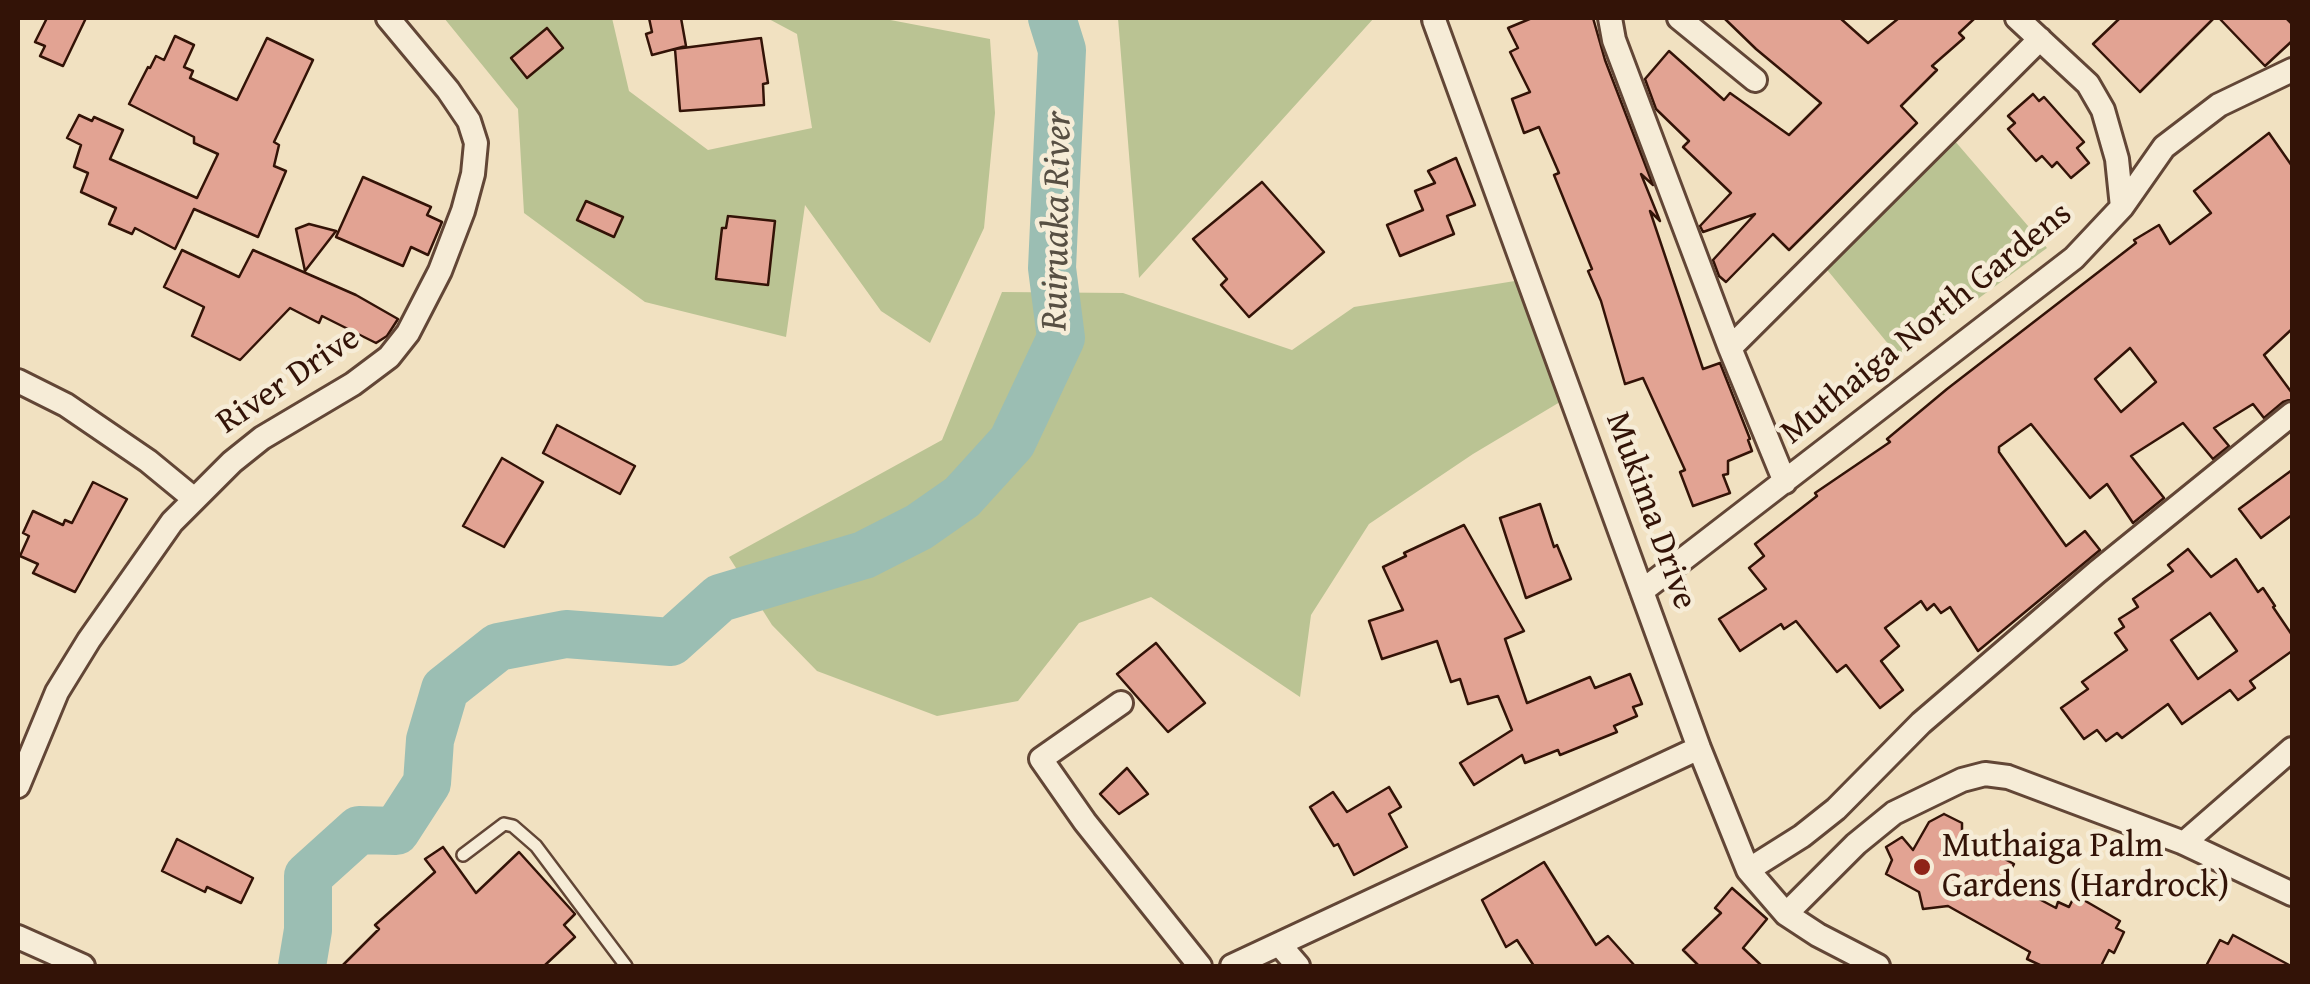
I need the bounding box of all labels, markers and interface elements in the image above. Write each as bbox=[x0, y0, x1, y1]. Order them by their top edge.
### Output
water label: Ruiruaka River bbox=[1033, 111, 1083, 331]
street label: Muthaiga North Gardens bbox=[1773, 194, 2081, 454]
street label: River Drive bbox=[209, 318, 369, 444]
street label: Mukima Drive bbox=[1595, 407, 1705, 615]
place label: Muthaiga Palm Gardens (Hardrock) bbox=[1942, 826, 2229, 908]
marker: Muthaiga Palm Gardens (Hardrock) bbox=[1911, 856, 1933, 878]

